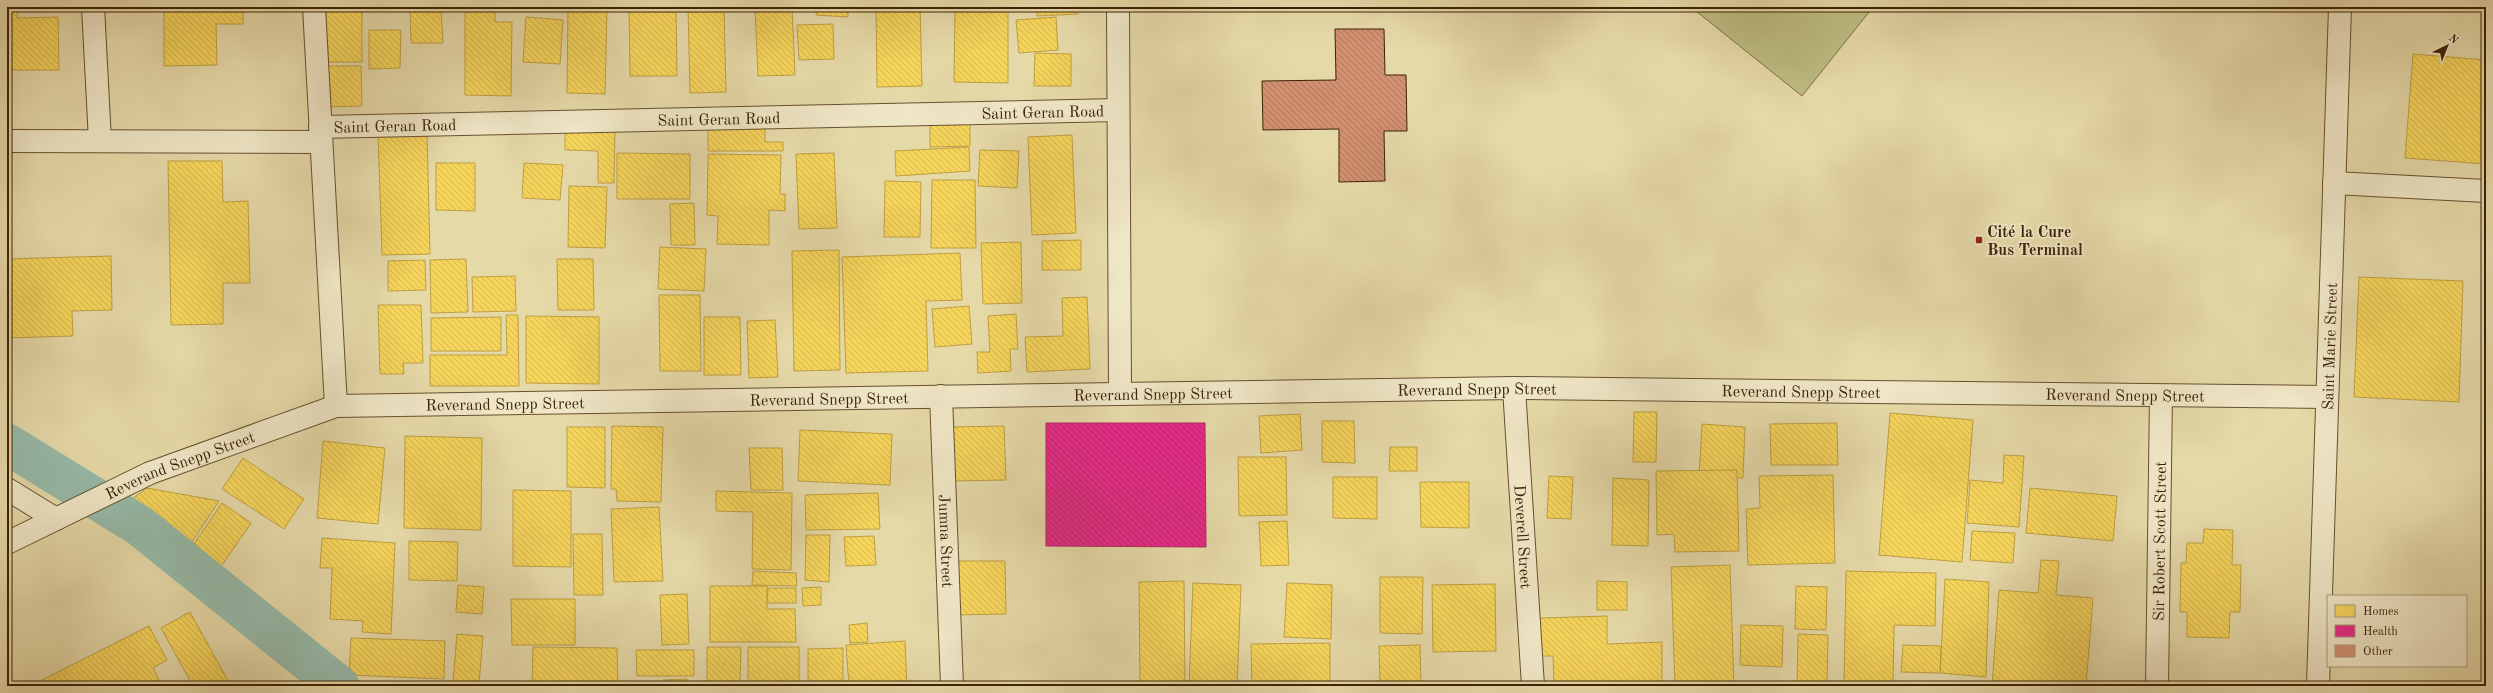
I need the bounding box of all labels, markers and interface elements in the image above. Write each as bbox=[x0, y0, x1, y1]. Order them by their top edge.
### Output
north arrow bbox=[2427, 26, 2467, 66]
text: N bbox=[2446, 33, 2460, 47]
street label: Saint Geran Road bbox=[981, 104, 1105, 123]
street label: Saint Geran Road bbox=[657, 111, 781, 130]
street label: Saint Geran Road bbox=[333, 118, 457, 137]
place label: Cité la Cure Bus Terminal bbox=[1987, 225, 2083, 259]
marker: Cité la Cure Bus Terminal bbox=[1974, 235, 1984, 245]
street label: Saint Marie Street bbox=[2321, 282, 2341, 410]
street label: Reverand Snepp Street bbox=[1397, 382, 1557, 400]
street label: Reverand Snepp Street bbox=[1721, 384, 1881, 402]
street label: Reverand Snepp Street bbox=[1073, 386, 1233, 405]
street label: Reverand Snepp Street bbox=[2045, 388, 2205, 406]
street label: Reverand Snepp Street bbox=[749, 391, 909, 410]
street label: Reverand Snepp Street bbox=[425, 396, 585, 415]
street label: Reverand Snepp Street bbox=[103, 430, 258, 503]
street label: Sir Robert Scott Street bbox=[2152, 461, 2170, 621]
street label: Deverell Street bbox=[1510, 484, 1533, 590]
street label: Jumna Street bbox=[935, 494, 954, 588]
legend bbox=[2327, 595, 2467, 667]
text: Homes bbox=[2363, 606, 2399, 618]
text: Health bbox=[2363, 626, 2398, 638]
text: Other bbox=[2363, 646, 2393, 658]

